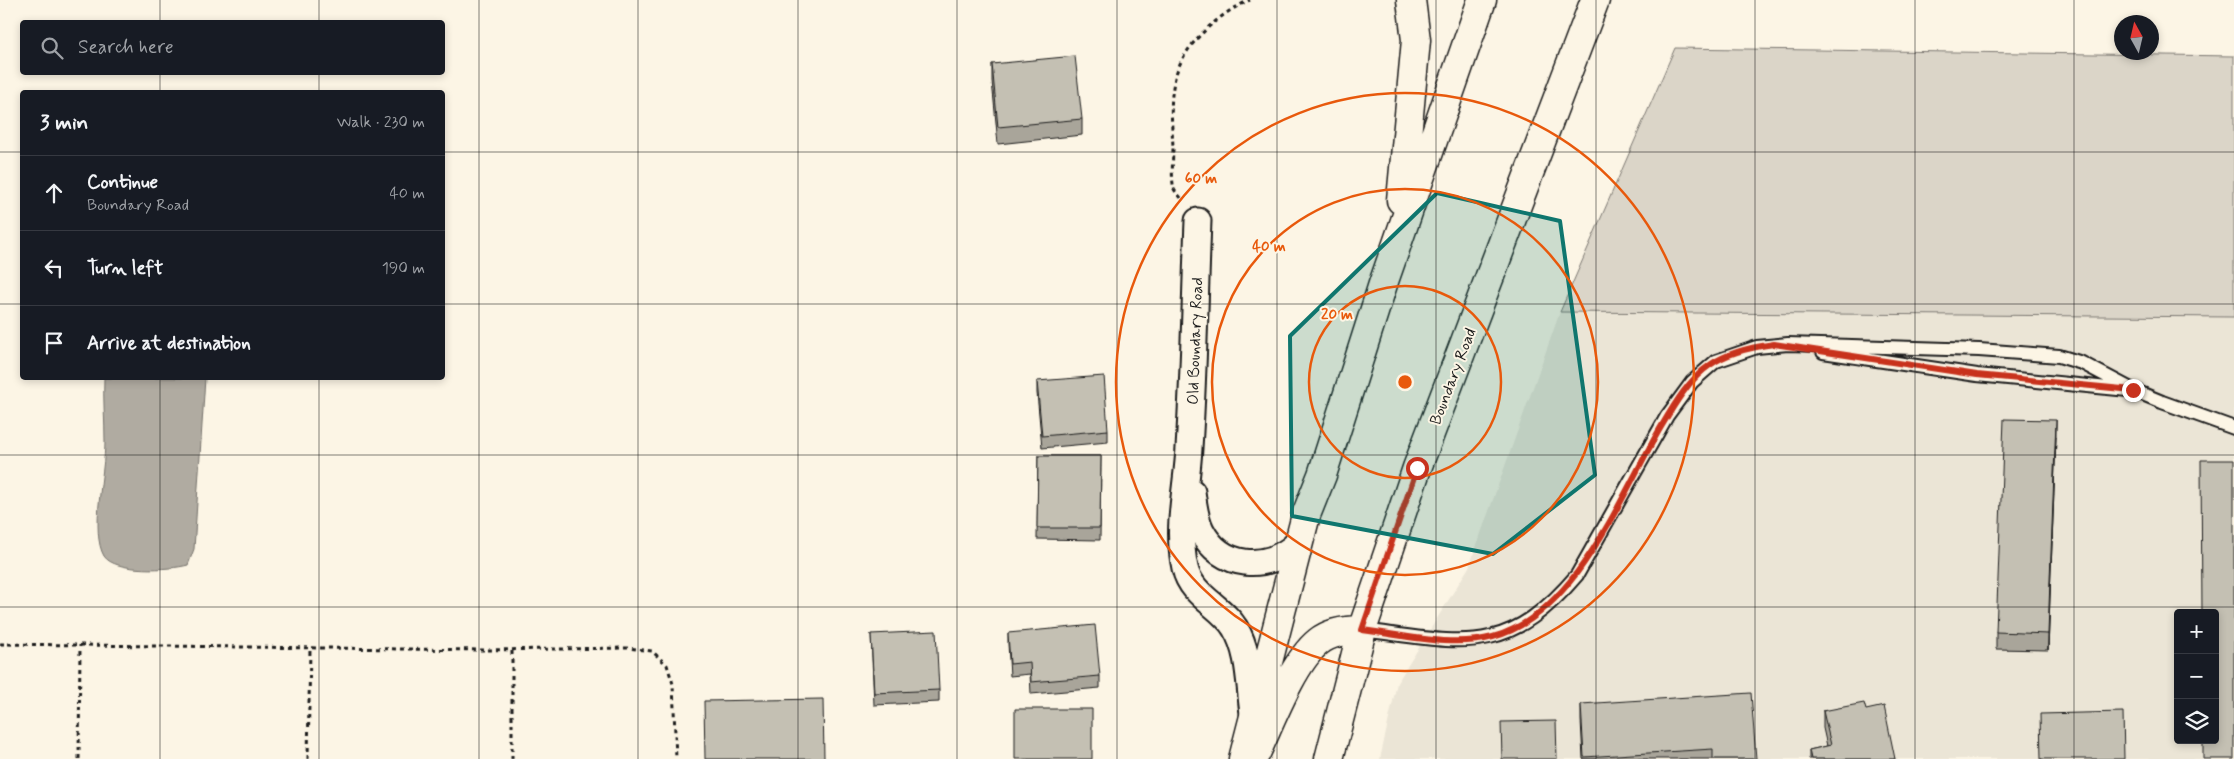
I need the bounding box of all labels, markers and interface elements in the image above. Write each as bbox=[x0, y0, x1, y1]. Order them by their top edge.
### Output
north arrow bbox=[2114, 15, 2159, 60]
search box bbox=[20, 20, 445, 75]
icon: search bbox=[38, 34, 66, 62]
text: Search here bbox=[78, 35, 174, 60]
text: 3 min bbox=[40, 109, 88, 137]
text: Walk · 230 m bbox=[337, 112, 425, 133]
text: 60 m bbox=[1185, 169, 1217, 189]
text: Continue bbox=[87, 170, 158, 195]
icon: ahead bbox=[40, 179, 68, 207]
text: 40 m bbox=[389, 183, 425, 204]
text: Boundary Road bbox=[87, 195, 189, 216]
text: 40 m bbox=[1252, 237, 1286, 257]
icon: left bbox=[40, 254, 68, 282]
text: Turn left bbox=[87, 256, 163, 281]
text: 190 m bbox=[382, 258, 425, 279]
street label: Old Boundary Road bbox=[1183, 277, 1208, 405]
text: 20 m bbox=[1321, 305, 1353, 325]
street label: Boundary Road bbox=[1425, 325, 1481, 428]
icon: arrive bbox=[40, 329, 68, 357]
text: Arrive at destination bbox=[87, 331, 251, 356]
centre of rings bbox=[1396, 373, 1414, 391]
route end bbox=[2122, 379, 2145, 402]
route start bbox=[1406, 457, 1429, 480]
map controls bbox=[2174, 609, 2219, 744]
button: + bbox=[2174, 609, 2219, 654]
button: − bbox=[2174, 654, 2219, 699]
button: layers bbox=[2174, 699, 2219, 744]

